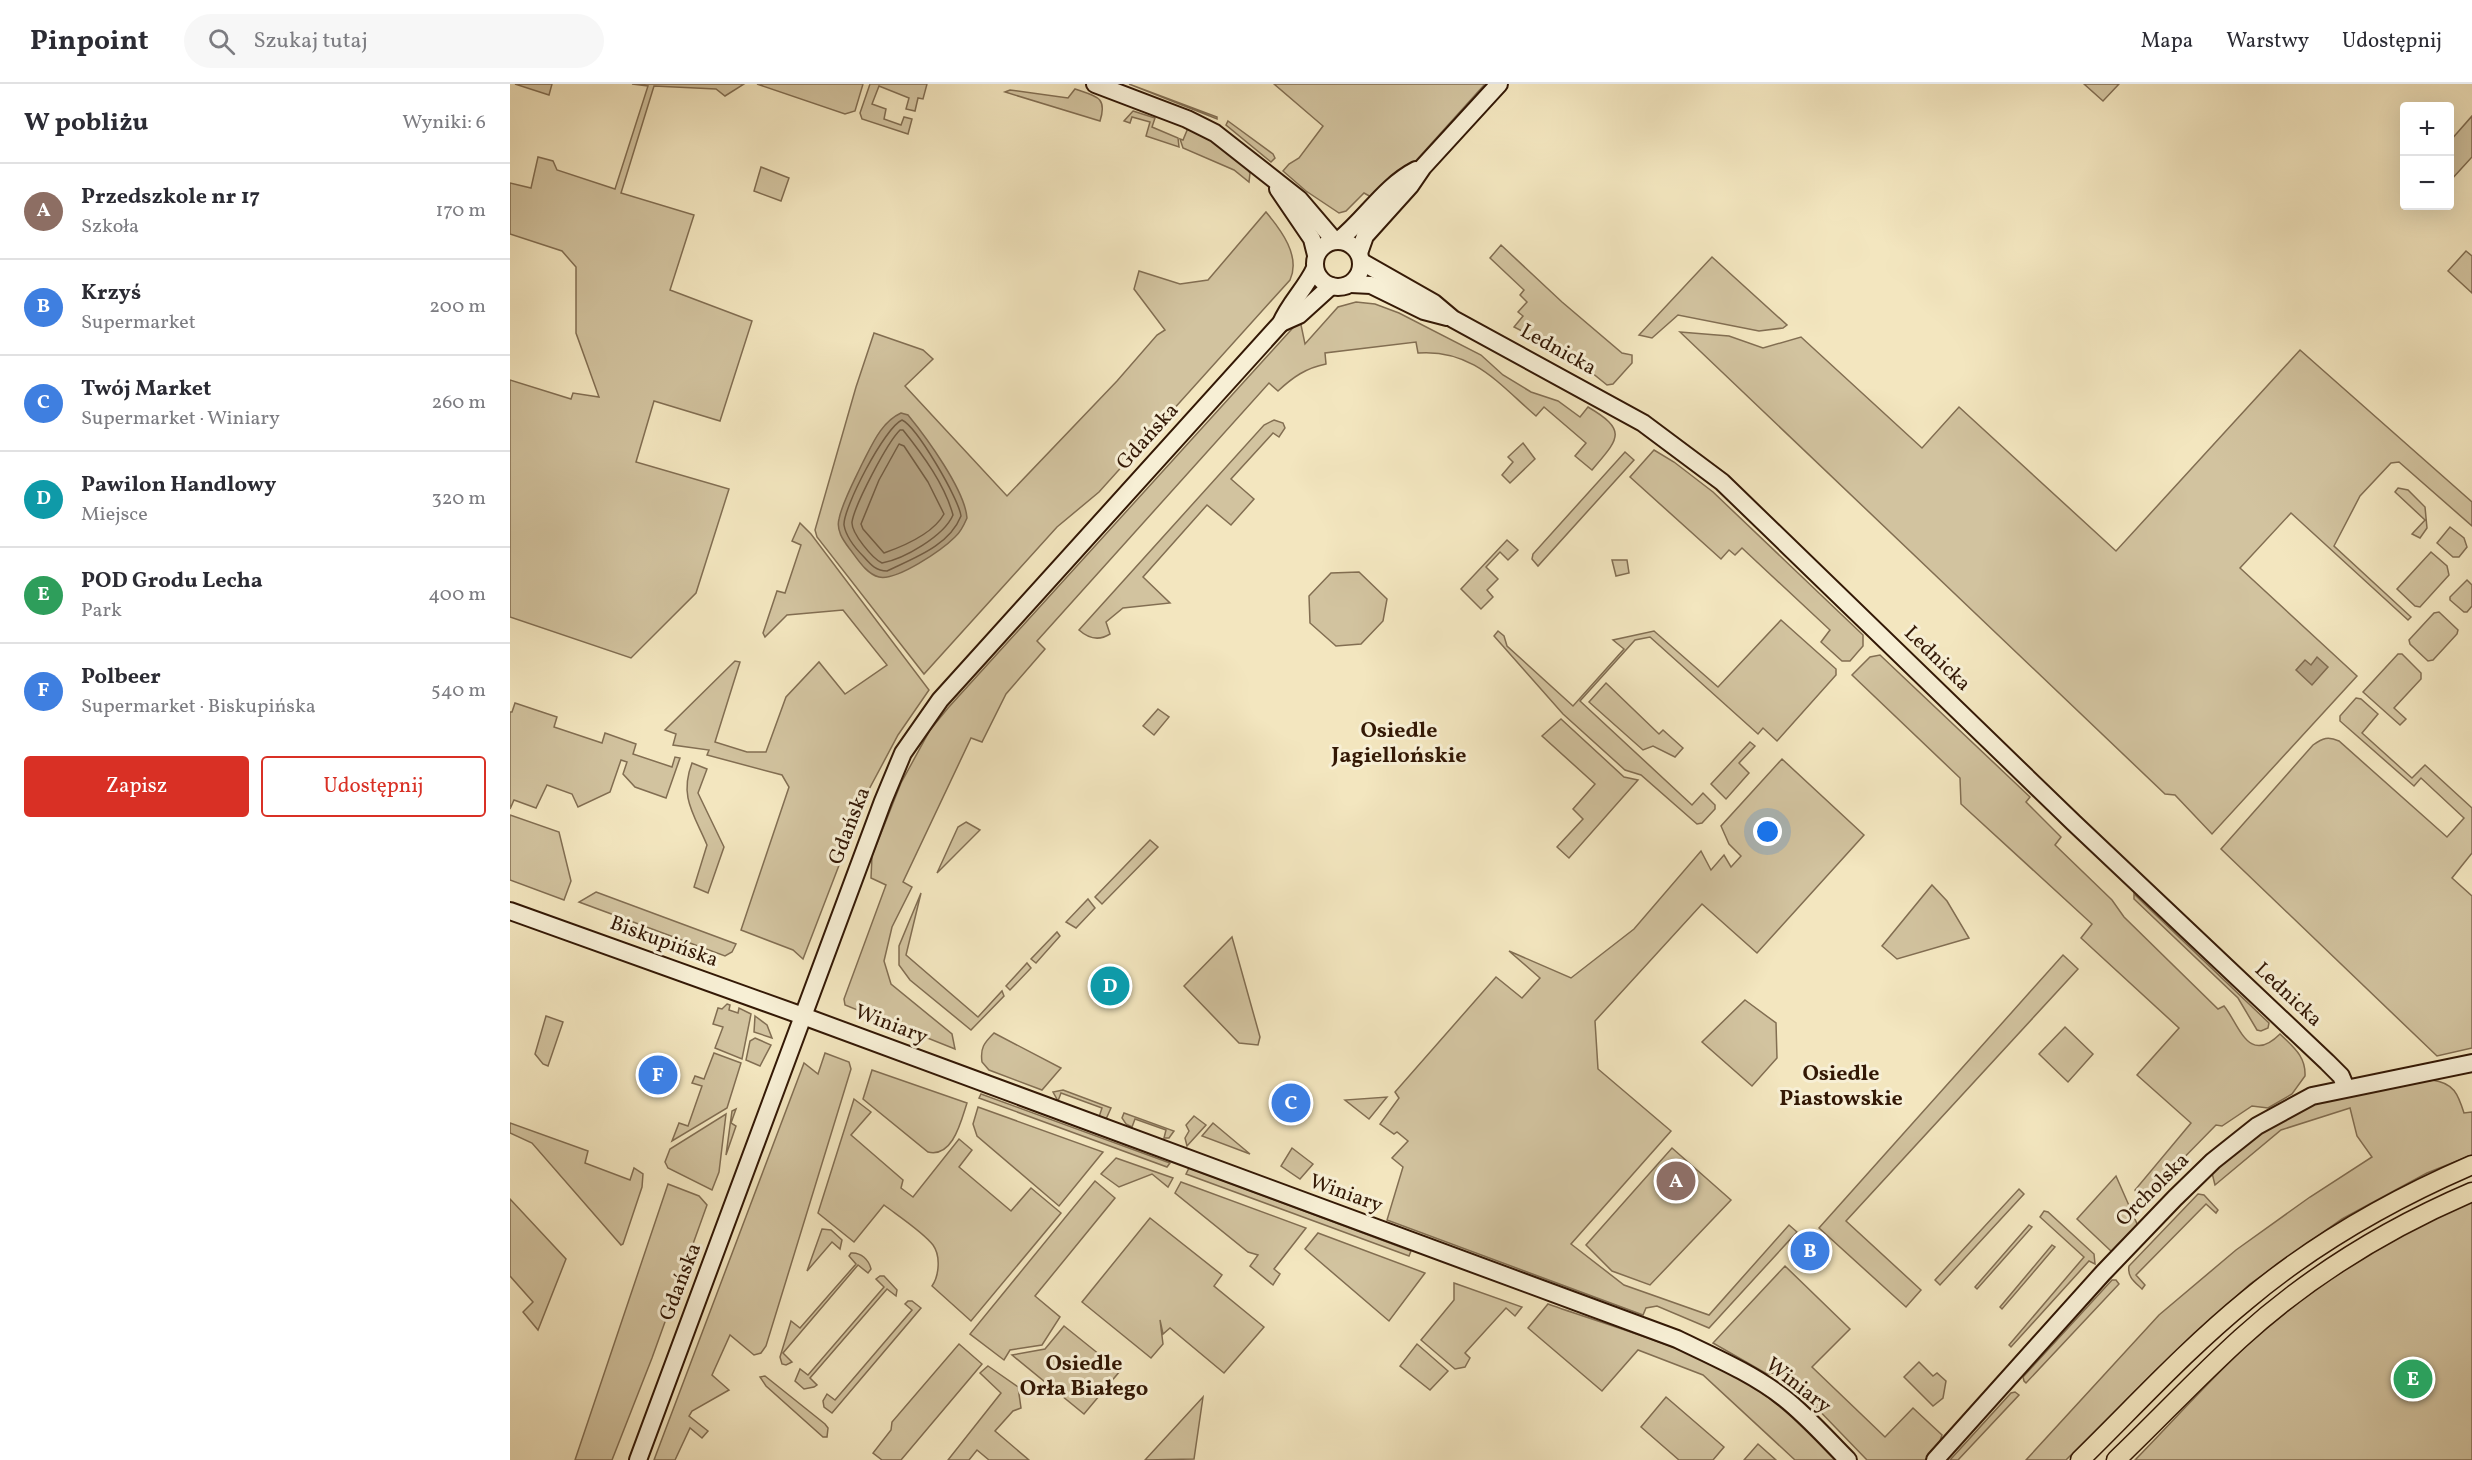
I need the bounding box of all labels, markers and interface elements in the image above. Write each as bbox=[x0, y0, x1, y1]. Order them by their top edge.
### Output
search box bbox=[184, 14, 604, 68]
text: Pinpoint bbox=[30, 22, 148, 61]
icon: search bbox=[205, 25, 238, 58]
text: Szukaj tutaj bbox=[253, 26, 368, 57]
text: Mapa bbox=[2141, 27, 2193, 56]
text: Warstwy bbox=[2226, 27, 2309, 56]
text: Udostępnij bbox=[2342, 27, 2442, 56]
map controls bbox=[2400, 102, 2454, 210]
button: + bbox=[2400, 102, 2454, 156]
text: W pobliżu bbox=[24, 105, 148, 141]
text: Wyniki: 6 bbox=[402, 109, 486, 137]
button: − bbox=[2400, 156, 2454, 210]
text: Przedszkole nr 17 bbox=[81, 182, 260, 213]
text: A bbox=[36, 197, 51, 225]
text: 170 m bbox=[436, 197, 486, 225]
text: Szkoła bbox=[81, 213, 139, 241]
text: Krzyś bbox=[81, 278, 141, 309]
text: B bbox=[37, 293, 50, 321]
text: 200 m bbox=[429, 293, 486, 321]
text: Supermarket bbox=[81, 309, 196, 337]
street label: Lednicka bbox=[1515, 317, 1601, 383]
text: Twój Market bbox=[81, 374, 211, 405]
text: C bbox=[37, 389, 50, 417]
text: 260 m bbox=[431, 389, 486, 417]
street label: Gdańska bbox=[1110, 397, 1186, 477]
text: Supermarket · Winiary bbox=[81, 405, 280, 433]
text: Pawilon Handlowy bbox=[81, 470, 276, 501]
text: D bbox=[36, 485, 51, 513]
text: 320 m bbox=[431, 485, 486, 513]
text: Miejsce bbox=[81, 501, 148, 529]
text: POD Grodu Lecha bbox=[81, 566, 263, 597]
text: E bbox=[37, 581, 50, 609]
text: 400 m bbox=[428, 581, 486, 609]
text: Park bbox=[81, 597, 122, 625]
street label: Lednicka bbox=[1897, 620, 1977, 698]
text: Polbeer bbox=[81, 662, 161, 693]
text: F bbox=[38, 677, 49, 705]
text: 540 m bbox=[431, 677, 486, 705]
text: Supermarket · Biskupińska bbox=[81, 693, 316, 721]
district label: Osiedle Jagiellońskie bbox=[1331, 716, 1466, 772]
button: Zapisz bbox=[24, 756, 249, 817]
button: Udostępnij bbox=[261, 756, 486, 817]
street label: Gdańska bbox=[822, 783, 878, 869]
your location bbox=[1753, 817, 1782, 846]
street label: Biskupińska bbox=[606, 909, 722, 975]
street label: Lednicka bbox=[2248, 956, 2328, 1034]
pin: D bbox=[1090, 964, 1130, 1008]
street label: Winiary bbox=[850, 998, 932, 1052]
pin: F bbox=[638, 1052, 678, 1098]
district label: Osiedle Piastowskie bbox=[1779, 1059, 1903, 1115]
pin: C bbox=[1272, 1080, 1310, 1126]
street label: Orcholska bbox=[2110, 1147, 2196, 1233]
pin: A bbox=[1656, 1158, 1696, 1204]
street label: Winiary bbox=[1305, 1167, 1387, 1221]
pin: B bbox=[1790, 1228, 1830, 1274]
street label: Gdańska bbox=[653, 1239, 709, 1325]
district label: Osiedle Orła Białego bbox=[1020, 1349, 1148, 1405]
street label: Winiary bbox=[1759, 1351, 1837, 1421]
pin: E bbox=[2394, 1356, 2432, 1402]

